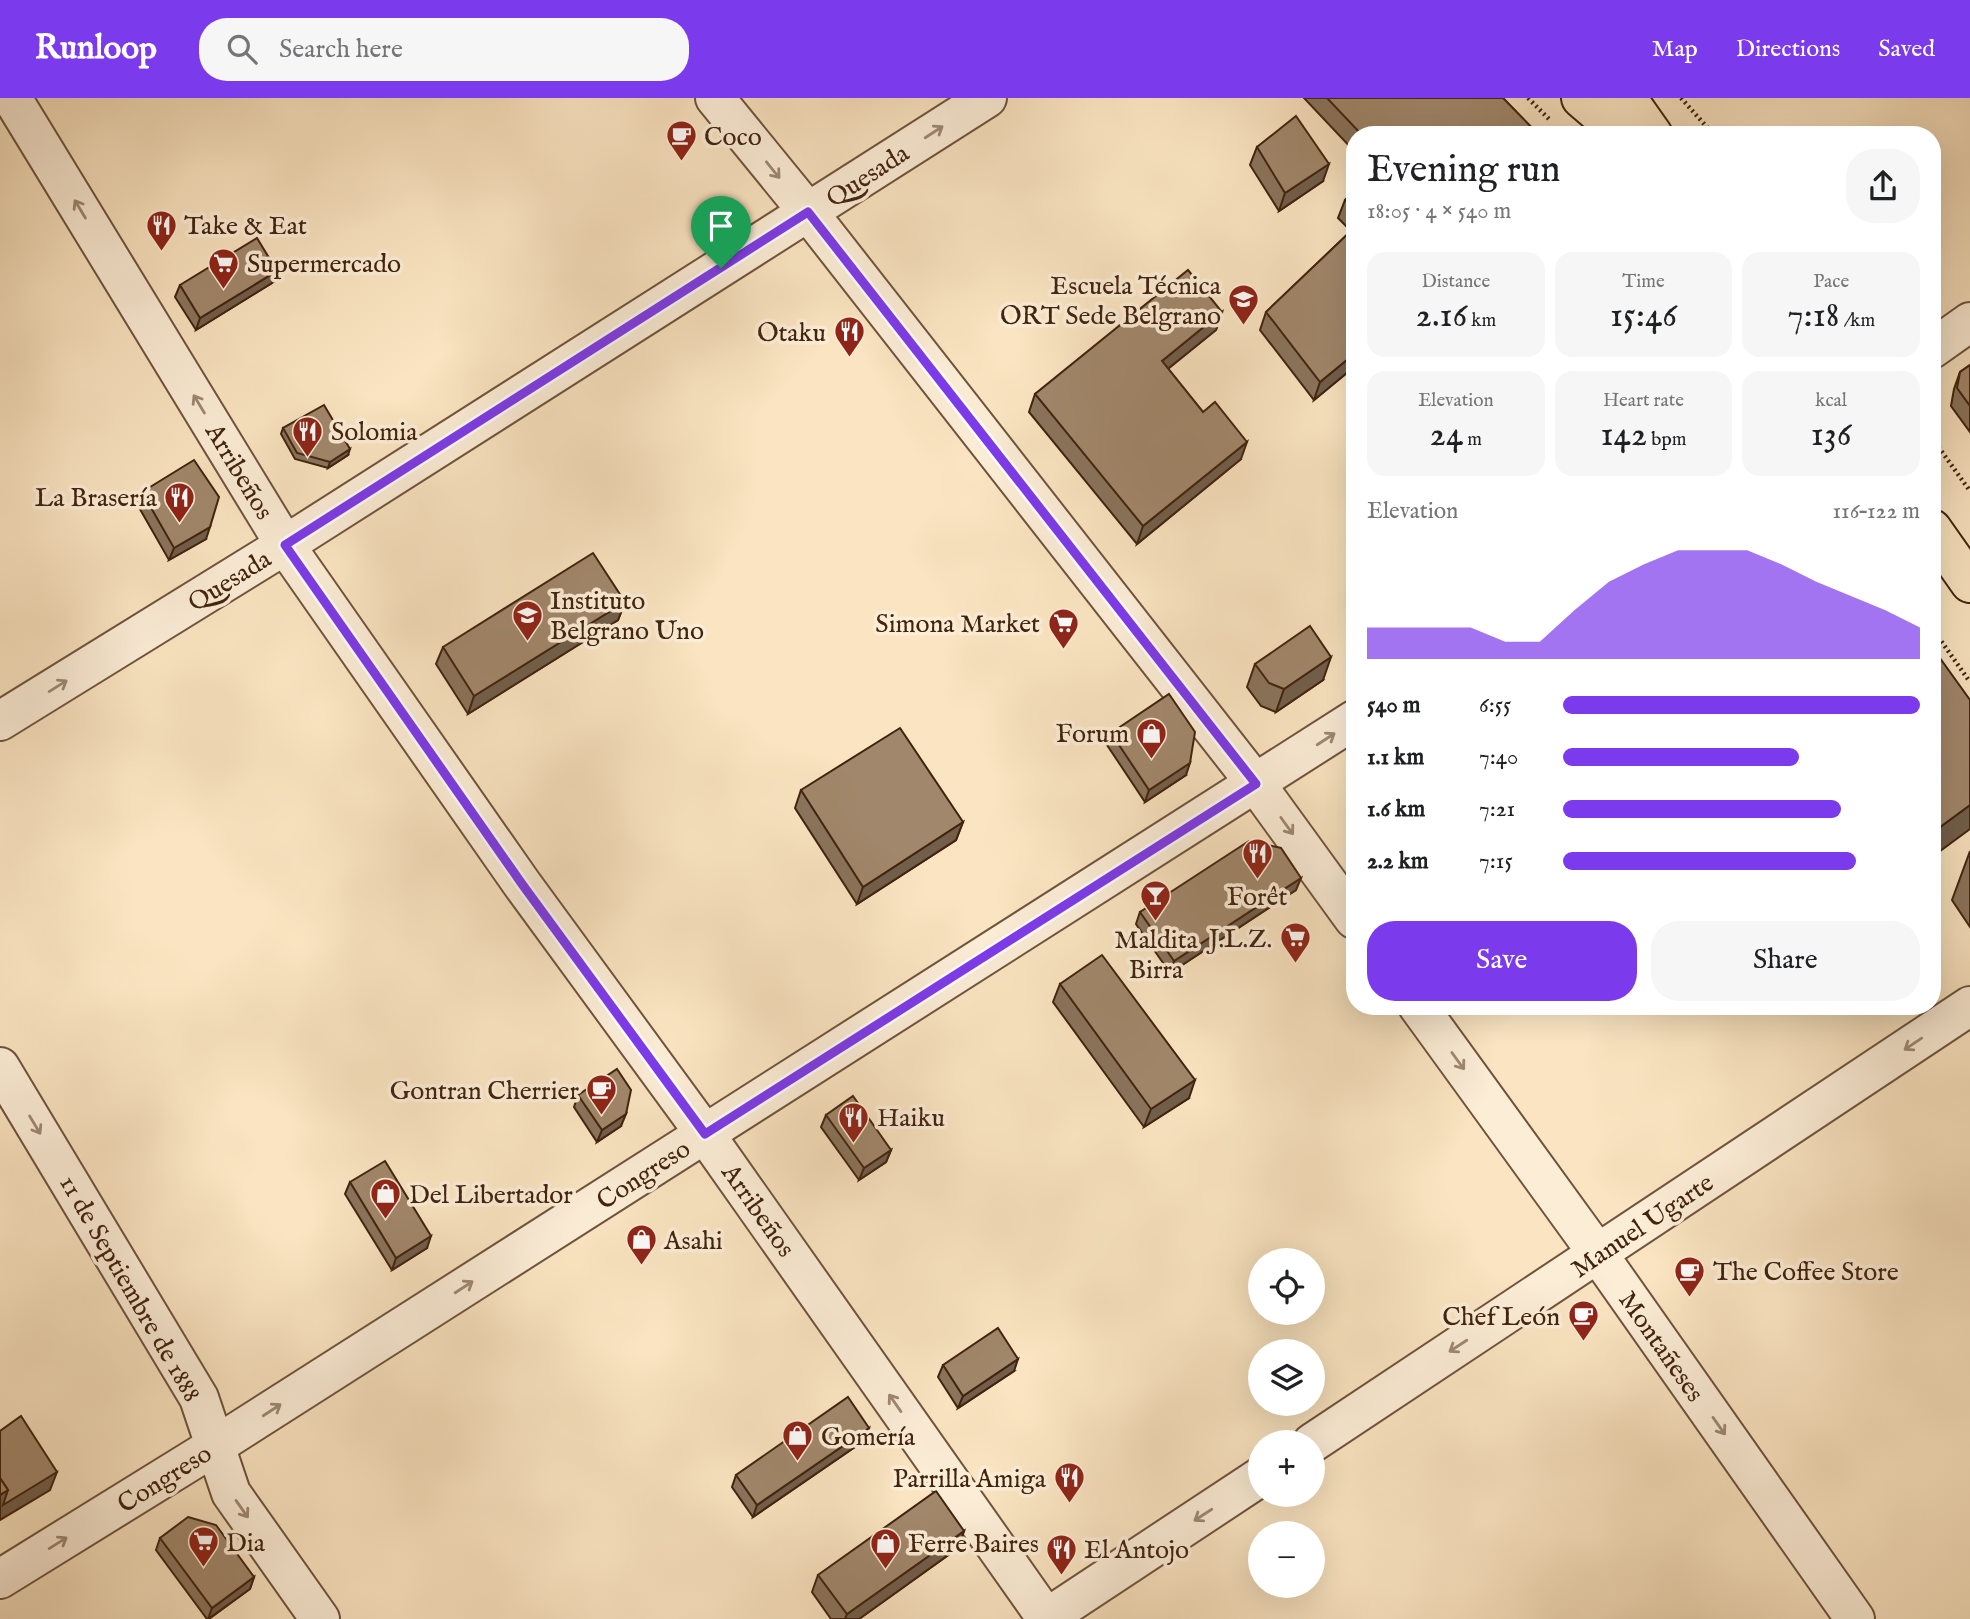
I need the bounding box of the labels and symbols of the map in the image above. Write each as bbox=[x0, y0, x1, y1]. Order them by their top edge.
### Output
cafe icon: Coco bbox=[664, 119, 698, 163]
place label: Coco bbox=[704, 121, 762, 154]
one-way arrow bbox=[923, 125, 943, 139]
street label: Quesada bbox=[820, 137, 916, 215]
one-way arrow bbox=[766, 161, 781, 179]
pin bbox=[691, 196, 751, 268]
one-way arrow bbox=[73, 200, 87, 220]
restaurant icon: Take & Eat bbox=[144, 208, 178, 252]
place label: Take & Eat bbox=[184, 210, 307, 243]
supermarket icon: Supermercado bbox=[207, 246, 241, 290]
place label: Supermercado bbox=[247, 248, 401, 281]
place label: Escuela Técnica ORT Sede Belgrano bbox=[1000, 270, 1222, 333]
school or university icon: Escuela Técnica ORT Sede Belgrano bbox=[1227, 283, 1261, 327]
restaurant icon: Otaku bbox=[832, 315, 866, 359]
place label: Otaku bbox=[757, 317, 826, 350]
one-way arrow bbox=[191, 394, 205, 414]
restaurant icon: Solomia bbox=[291, 414, 325, 458]
place label: Solomia bbox=[331, 416, 418, 449]
street label: Arribeños bbox=[197, 417, 280, 526]
restaurant icon: La Brasería bbox=[163, 480, 197, 524]
place label: La Brasería bbox=[35, 482, 158, 515]
street label: Quesada bbox=[182, 542, 278, 620]
place label: Instituto Belgrano Uno bbox=[550, 585, 704, 648]
school or university icon: Instituto Belgrano Uno bbox=[510, 598, 544, 642]
supermarket icon: Simona Market bbox=[1046, 606, 1080, 650]
place label: Simona Market bbox=[875, 608, 1040, 641]
one-way arrow bbox=[48, 678, 68, 692]
shop icon: Forum bbox=[1135, 716, 1169, 760]
place label: Forum bbox=[1056, 718, 1129, 751]
one-way arrow bbox=[1315, 731, 1335, 745]
one-way arrow bbox=[1279, 817, 1294, 836]
restaurant icon: Forêt bbox=[1240, 836, 1274, 880]
bar icon: Maldita Birra bbox=[1139, 879, 1173, 923]
place label: Forêt bbox=[1227, 881, 1287, 914]
supermarket icon: J.L.Z. bbox=[1278, 921, 1312, 965]
place label: J.L.Z. bbox=[1206, 923, 1272, 956]
place label: Maldita Birra bbox=[1114, 924, 1199, 987]
one-way arrow bbox=[1904, 1037, 1923, 1051]
one-way arrow bbox=[1450, 1052, 1465, 1071]
cafe icon: Gontran Cherrier bbox=[585, 1073, 619, 1117]
place label: Gontran Cherrier bbox=[390, 1075, 579, 1108]
restaurant icon: Haiku bbox=[837, 1100, 871, 1144]
place label: Haiku bbox=[877, 1102, 945, 1135]
one-way arrow bbox=[28, 1115, 42, 1135]
street label: Congreso bbox=[591, 1133, 697, 1218]
street label: Arribeños bbox=[713, 1157, 802, 1264]
street label: Manuel Ugarte bbox=[1565, 1167, 1720, 1286]
street label: 11 de Septiembre de 1888 bbox=[51, 1170, 208, 1408]
shop icon: Del Libertador bbox=[369, 1177, 403, 1221]
place label: Del Libertador bbox=[409, 1179, 573, 1212]
shop icon: Asahi bbox=[624, 1223, 658, 1267]
place label: Asahi bbox=[663, 1225, 723, 1258]
cafe icon: The Coffee Store bbox=[1673, 1254, 1707, 1298]
place label: The Coffee Store bbox=[1713, 1256, 1899, 1289]
one-way arrow bbox=[454, 1280, 474, 1294]
street label: Montañeses bbox=[1611, 1285, 1711, 1409]
cafe icon: Chef León bbox=[1566, 1299, 1600, 1343]
place label: Chef León bbox=[1442, 1301, 1560, 1334]
one-way arrow bbox=[1449, 1340, 1469, 1354]
one-way arrow bbox=[888, 1394, 902, 1413]
one-way arrow bbox=[262, 1402, 282, 1416]
one-way arrow bbox=[1712, 1416, 1726, 1435]
shop icon: Gomería bbox=[781, 1419, 815, 1463]
place label: Gomería bbox=[821, 1421, 916, 1454]
street label: Congreso bbox=[111, 1437, 218, 1521]
restaurant icon: Parrilla Amiga bbox=[1052, 1461, 1086, 1505]
place label: Parrilla Amiga bbox=[893, 1463, 1047, 1496]
one-way arrow bbox=[235, 1499, 249, 1518]
one-way arrow bbox=[1194, 1508, 1213, 1522]
supermarket icon: Dia bbox=[186, 1525, 220, 1569]
shop icon: Ferre Baires bbox=[868, 1526, 902, 1570]
place label: Dia bbox=[226, 1527, 266, 1560]
place label: Ferre Baires bbox=[908, 1528, 1039, 1561]
restaurant icon: El Antojo bbox=[1044, 1532, 1078, 1576]
place label: El Antojo bbox=[1084, 1534, 1189, 1567]
one-way arrow bbox=[48, 1536, 67, 1551]

